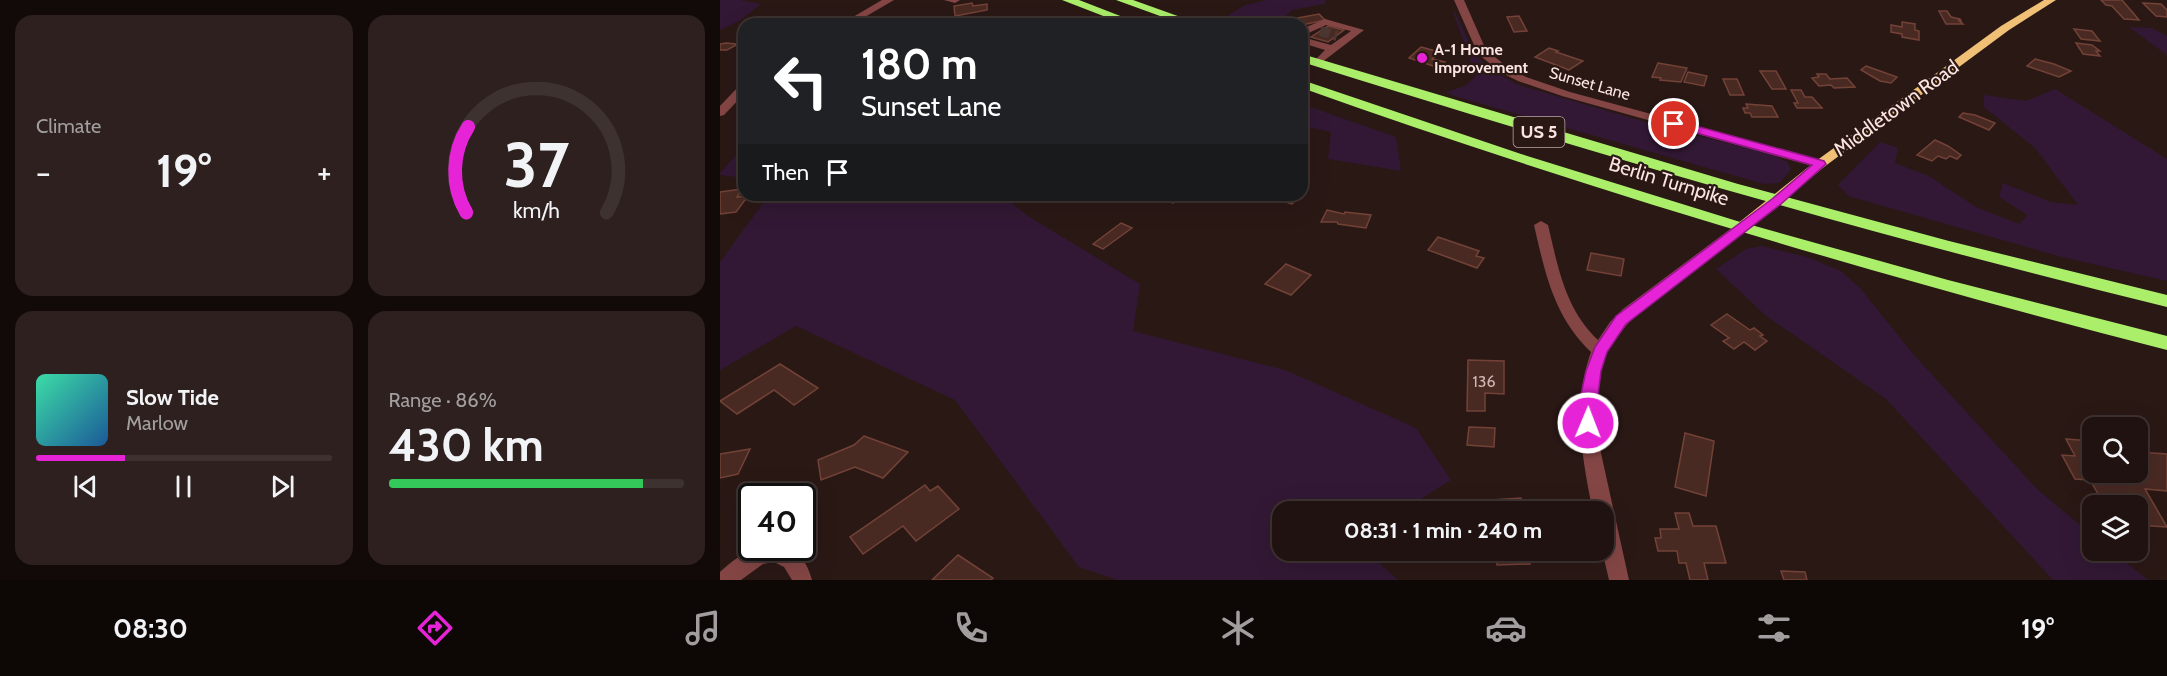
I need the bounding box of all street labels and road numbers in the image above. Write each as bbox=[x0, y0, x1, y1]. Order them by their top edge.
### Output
street label: Middletown Road bbox=[1829, 55, 1963, 161]
street label: Sunset Lane bbox=[1547, 63, 1632, 104]
road number: US 5 bbox=[1514, 117, 1564, 147]
street label: Berlin Turnpike bbox=[1606, 151, 1732, 211]

